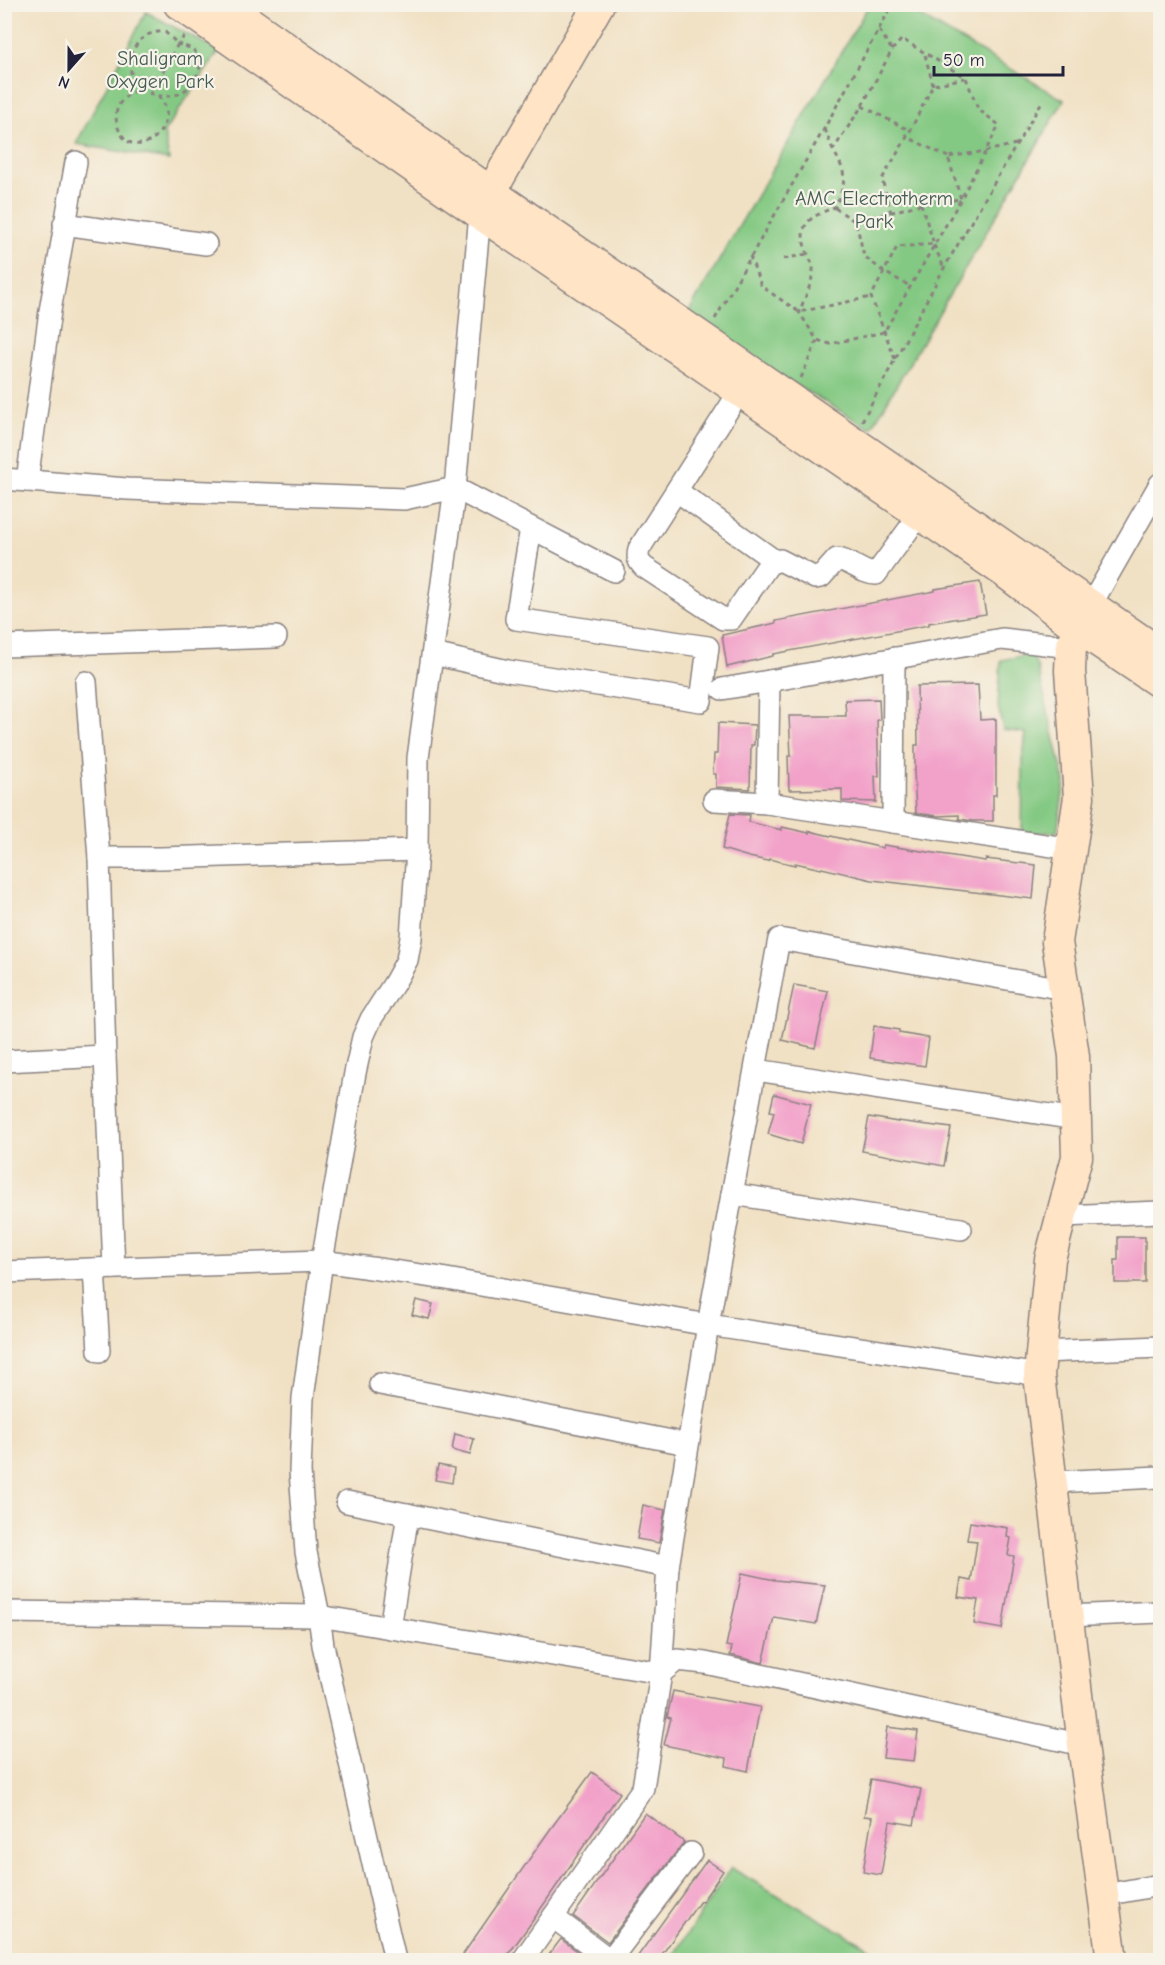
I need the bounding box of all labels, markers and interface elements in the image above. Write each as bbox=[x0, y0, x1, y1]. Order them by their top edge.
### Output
north arrow bbox=[39, 39, 99, 99]
scale bar bbox=[934, 39, 1063, 77]
park label: Shaligram Oxygen Park bbox=[106, 47, 214, 93]
text: 50 m bbox=[943, 50, 985, 71]
text: N bbox=[56, 72, 72, 92]
park label: AMC Electrotherm Park bbox=[795, 187, 953, 233]

